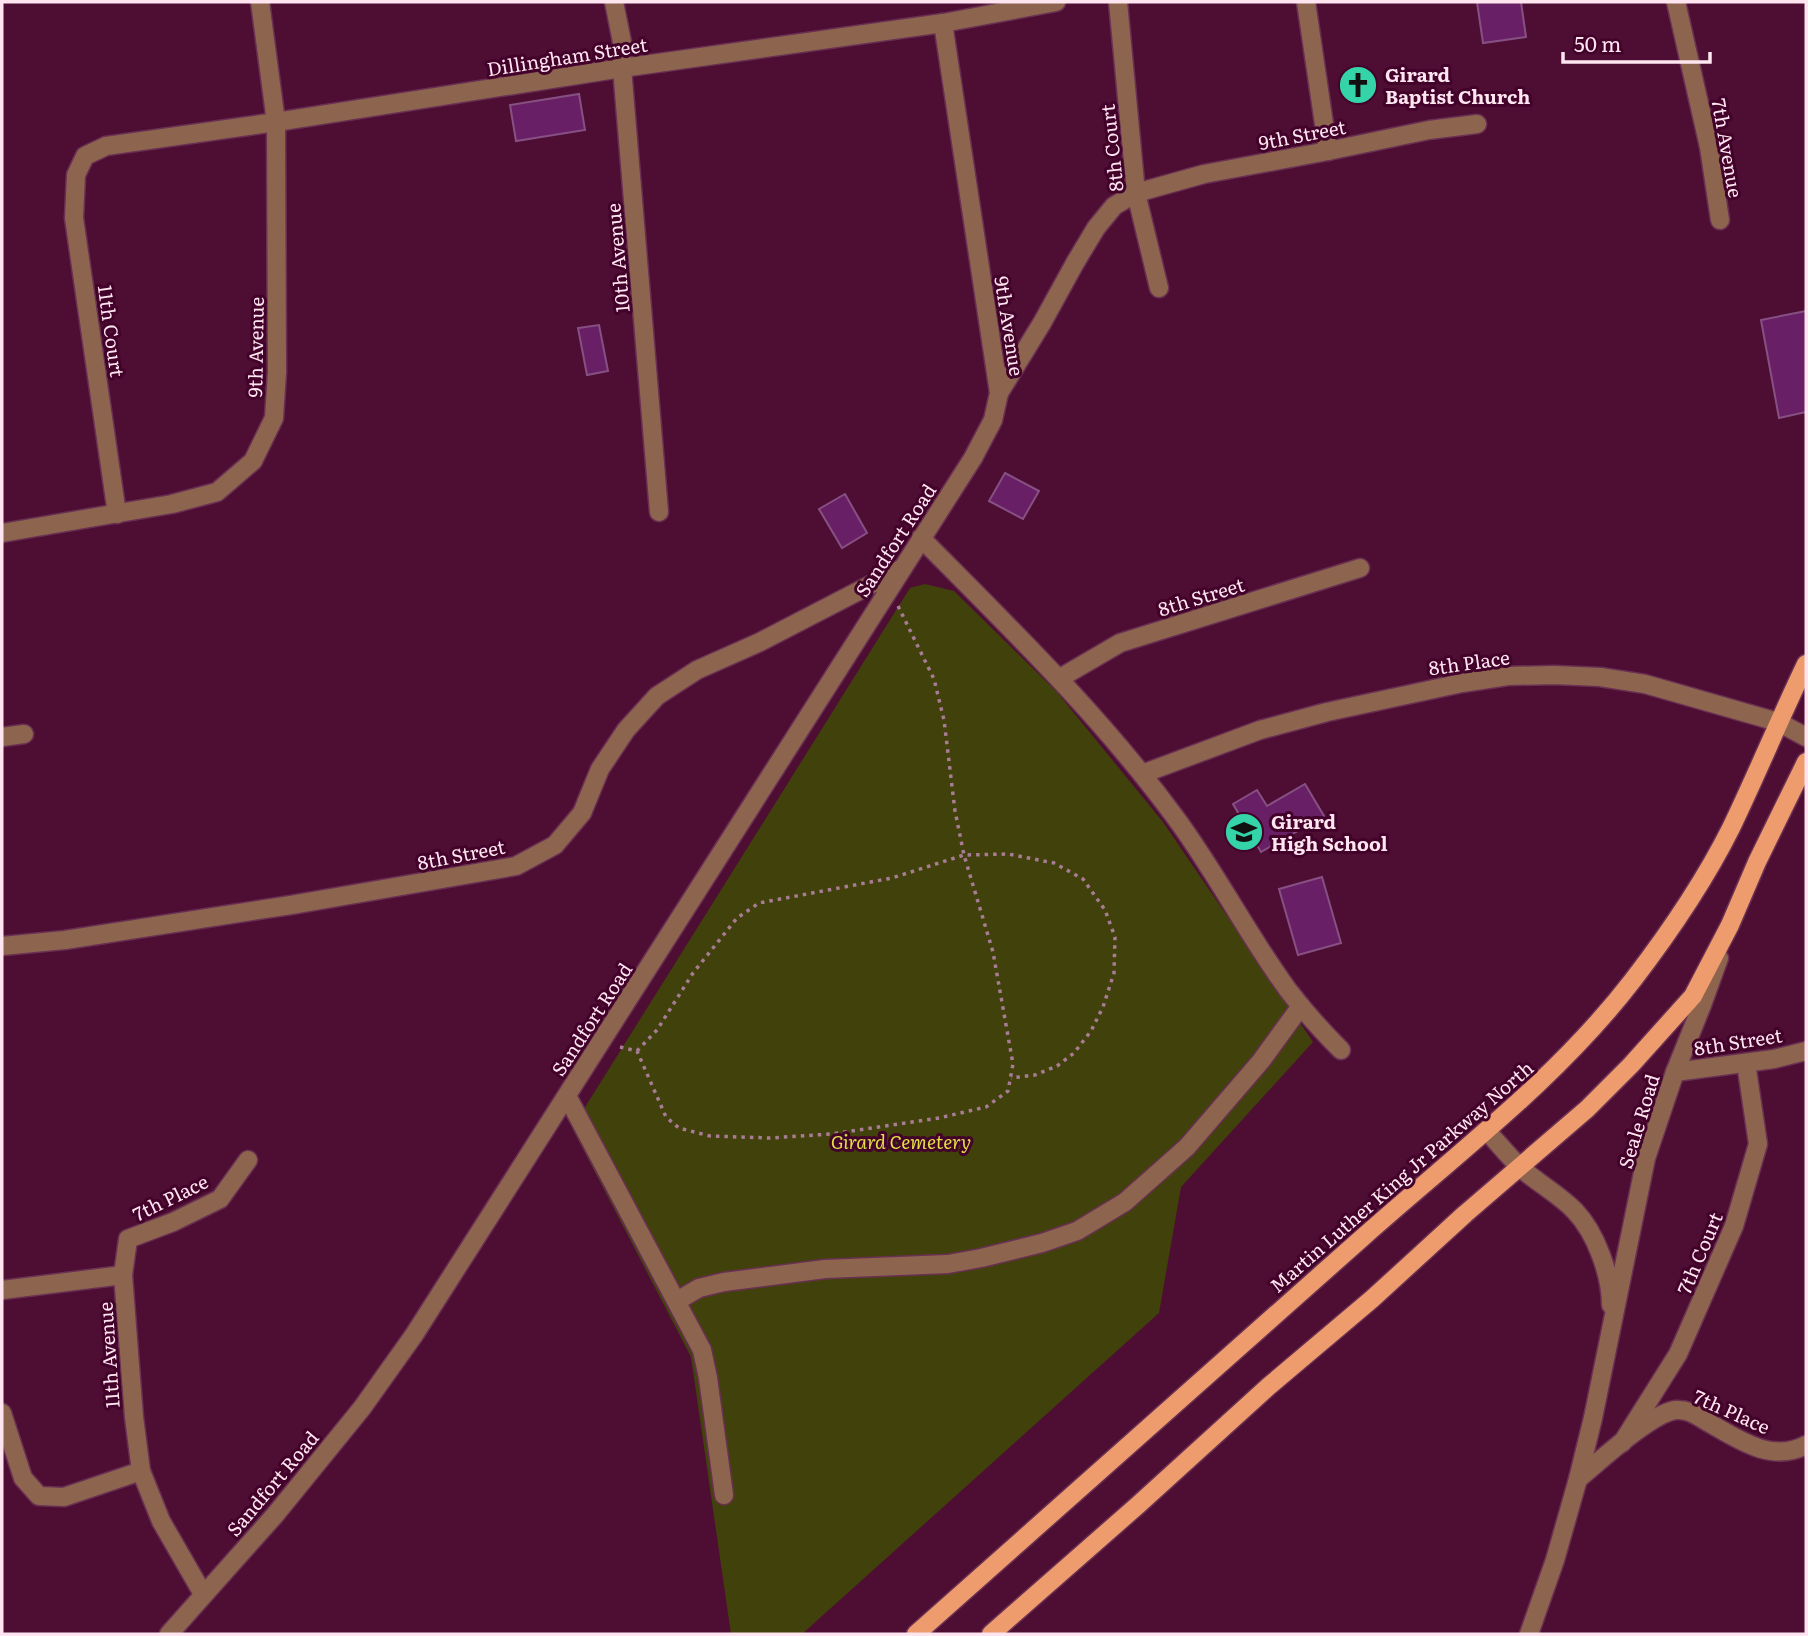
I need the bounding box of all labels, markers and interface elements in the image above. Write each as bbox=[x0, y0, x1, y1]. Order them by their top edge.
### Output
scale bar bbox=[1563, 21, 1710, 65]
text: 50 m bbox=[1574, 27, 1621, 58]
street label: Dillingham Street bbox=[485, 29, 650, 83]
place label: Girard Baptist Church bbox=[1385, 60, 1530, 110]
church icon: Girard Baptist Church bbox=[1337, 64, 1379, 106]
street label: 7th Avenue bbox=[1705, 96, 1751, 200]
street label: 8th Court bbox=[1092, 103, 1129, 193]
street label: 9th Street bbox=[1256, 112, 1348, 156]
street label: 10th Avenue bbox=[598, 202, 636, 314]
street label: 9th Avenue bbox=[988, 274, 1032, 378]
street label: 11th Court bbox=[92, 283, 132, 379]
street label: 9th Avenue bbox=[240, 296, 270, 398]
street label: Sandfort Road bbox=[848, 478, 942, 602]
street label: 8th Street bbox=[1154, 570, 1248, 622]
street label: 8th Place bbox=[1427, 642, 1512, 682]
place label: Girard High School bbox=[1271, 807, 1388, 857]
school or university icon: Girard High School bbox=[1223, 811, 1265, 853]
street label: 8th Street bbox=[415, 832, 508, 876]
street label: Sandfort Road bbox=[544, 957, 638, 1081]
street label: 8th Street bbox=[1692, 1020, 1784, 1062]
street label: Martin Luther King Jr Parkway North bbox=[1263, 1054, 1539, 1298]
street label: Seale Road bbox=[1610, 1070, 1666, 1172]
park label: Girard Cemetery bbox=[831, 1127, 971, 1155]
street label: 7th Place bbox=[128, 1167, 213, 1227]
street label: 7th Court bbox=[1669, 1207, 1729, 1298]
street label: 11th Avenue bbox=[90, 1301, 126, 1409]
street label: 7th Place bbox=[1689, 1382, 1775, 1440]
street label: Sandfort Road bbox=[219, 1424, 325, 1542]

